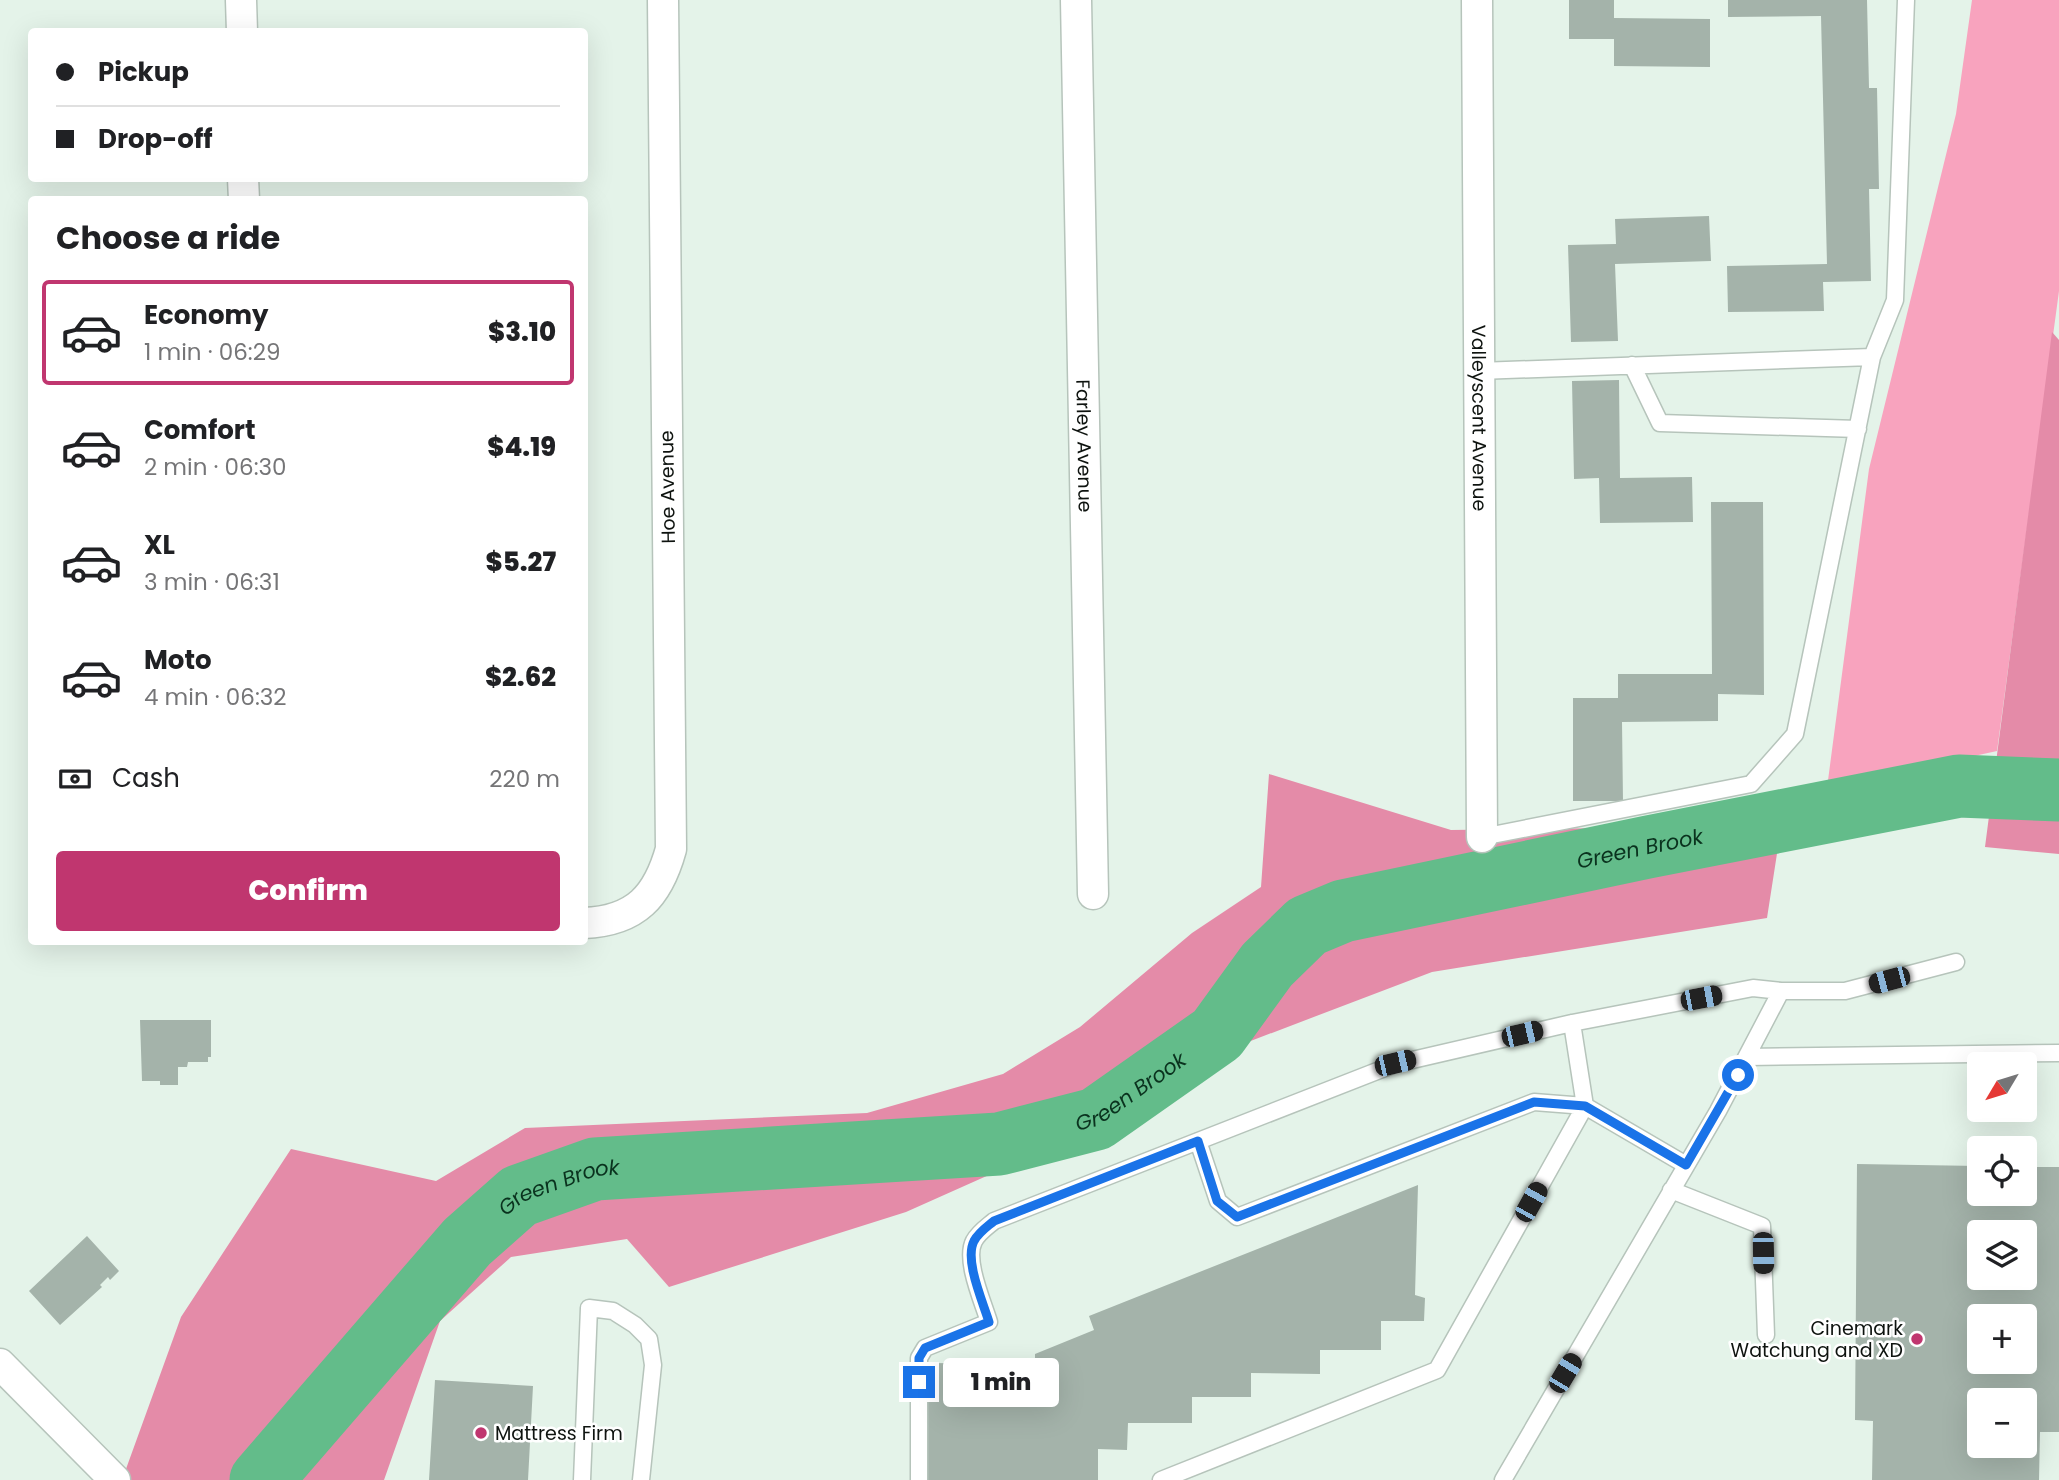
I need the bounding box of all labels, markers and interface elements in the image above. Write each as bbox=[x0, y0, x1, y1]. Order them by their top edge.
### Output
text: Pickup bbox=[98, 54, 189, 90]
text: Drop-off bbox=[98, 121, 213, 157]
text: Choose a ride bbox=[56, 215, 280, 260]
text: Economy bbox=[144, 297, 268, 333]
icon: car bbox=[60, 301, 123, 364]
text: $3.10 bbox=[488, 314, 556, 350]
street label: Valleyscent Avenue bbox=[1465, 325, 1493, 511]
text: 1 min · 06:29 bbox=[144, 336, 280, 368]
street label: Farley Avenue bbox=[1069, 379, 1099, 513]
text: Comfort bbox=[144, 412, 256, 448]
icon: car bbox=[60, 416, 123, 479]
text: $4.19 bbox=[487, 429, 556, 465]
street label: Hoe Avenue bbox=[653, 430, 682, 544]
text: 2 min · 06:30 bbox=[144, 451, 287, 483]
text: XL bbox=[144, 527, 175, 563]
icon: car bbox=[60, 531, 123, 594]
text: $5.27 bbox=[486, 544, 556, 580]
text: 3 min · 06:31 bbox=[144, 566, 280, 598]
text: Moto bbox=[144, 642, 212, 678]
icon: car bbox=[60, 646, 123, 709]
text: $2.62 bbox=[485, 659, 556, 695]
text: 4 min · 06:32 bbox=[144, 681, 287, 713]
icon: cash bbox=[56, 760, 94, 798]
text: Cash bbox=[112, 760, 180, 796]
text: 220 m bbox=[489, 763, 560, 795]
water label: Green Brook bbox=[1574, 821, 1707, 876]
button: Confirm bbox=[56, 851, 560, 931]
car bbox=[1866, 964, 1913, 996]
car bbox=[1679, 984, 1724, 1012]
car bbox=[1500, 1019, 1545, 1049]
water label: Green Brook bbox=[1072, 1044, 1193, 1138]
car bbox=[1373, 1048, 1418, 1078]
north arrow bbox=[1967, 1052, 2037, 1122]
map controls bbox=[1967, 1052, 2037, 1458]
route start bbox=[1722, 1059, 1754, 1091]
button: locate bbox=[1967, 1136, 2037, 1206]
water label: Green Brook bbox=[492, 1152, 621, 1222]
car bbox=[1512, 1179, 1551, 1225]
button: layers bbox=[1967, 1220, 2037, 1290]
car bbox=[1753, 1232, 1774, 1274]
button: + bbox=[1967, 1304, 2037, 1374]
place label: Cinemark Watchung and XD bbox=[1731, 1315, 1903, 1364]
marker: Cinemark Watchung and XD bbox=[1909, 1331, 1925, 1347]
car bbox=[1546, 1350, 1585, 1396]
callout: 1 min bbox=[944, 1358, 1059, 1406]
route end bbox=[903, 1366, 935, 1398]
text: 1 min bbox=[971, 1366, 1031, 1398]
button: − bbox=[1967, 1388, 2037, 1458]
place label: Mattress Firm bbox=[495, 1420, 623, 1447]
marker: Mattress Firm bbox=[473, 1425, 489, 1441]

